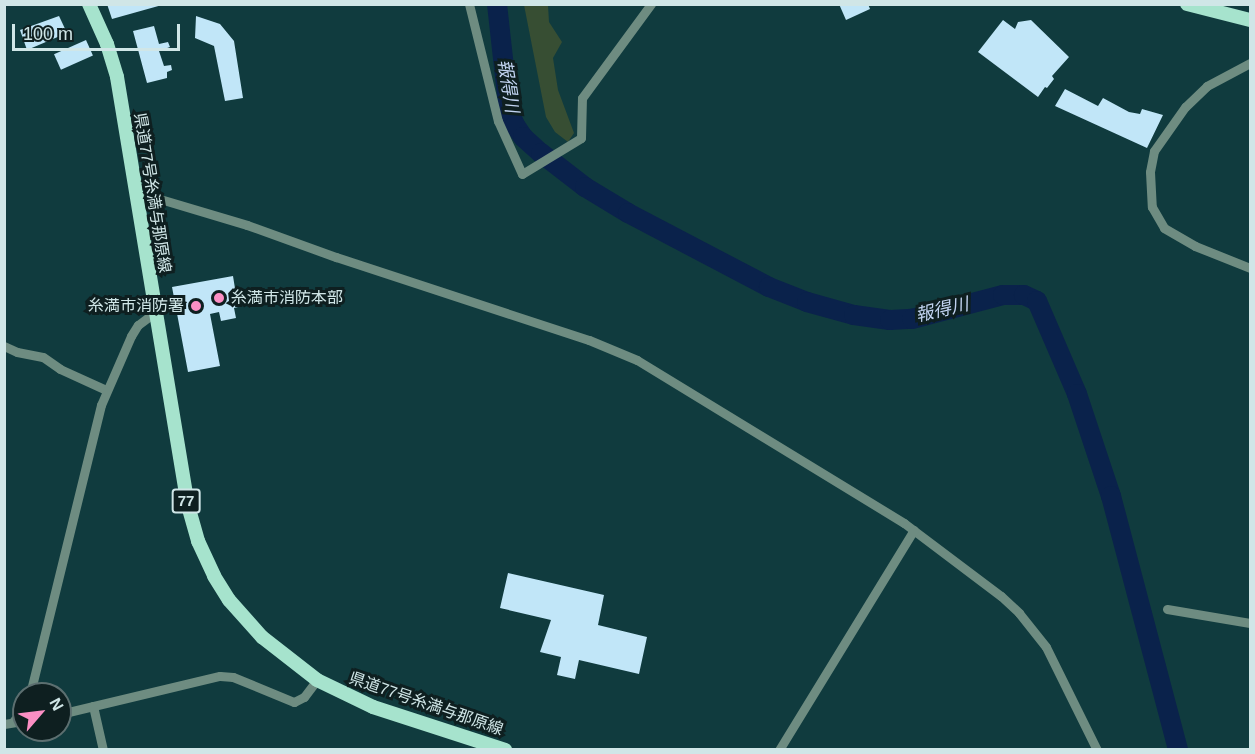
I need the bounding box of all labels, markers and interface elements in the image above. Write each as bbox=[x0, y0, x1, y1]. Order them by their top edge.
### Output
scale bar bbox=[15, 12, 183, 50]
text: 100 m bbox=[23, 24, 73, 44]
water label: 報得川 bbox=[493, 58, 523, 114]
street label: 県道77号糸満与那原線 bbox=[130, 112, 174, 274]
place label: 糸満市消防本部 bbox=[231, 288, 343, 308]
marker: 糸満市消防本部 bbox=[212, 291, 226, 305]
water label: 報得川 bbox=[913, 293, 971, 327]
place label: 糸満市消防署 bbox=[88, 296, 184, 316]
marker: 糸満市消防署 bbox=[189, 299, 203, 313]
road number: 77 bbox=[171, 489, 201, 513]
street label: 県道77号糸満与那原線 bbox=[346, 669, 506, 739]
north arrow bbox=[12, 682, 72, 742]
text: N bbox=[46, 695, 67, 713]

